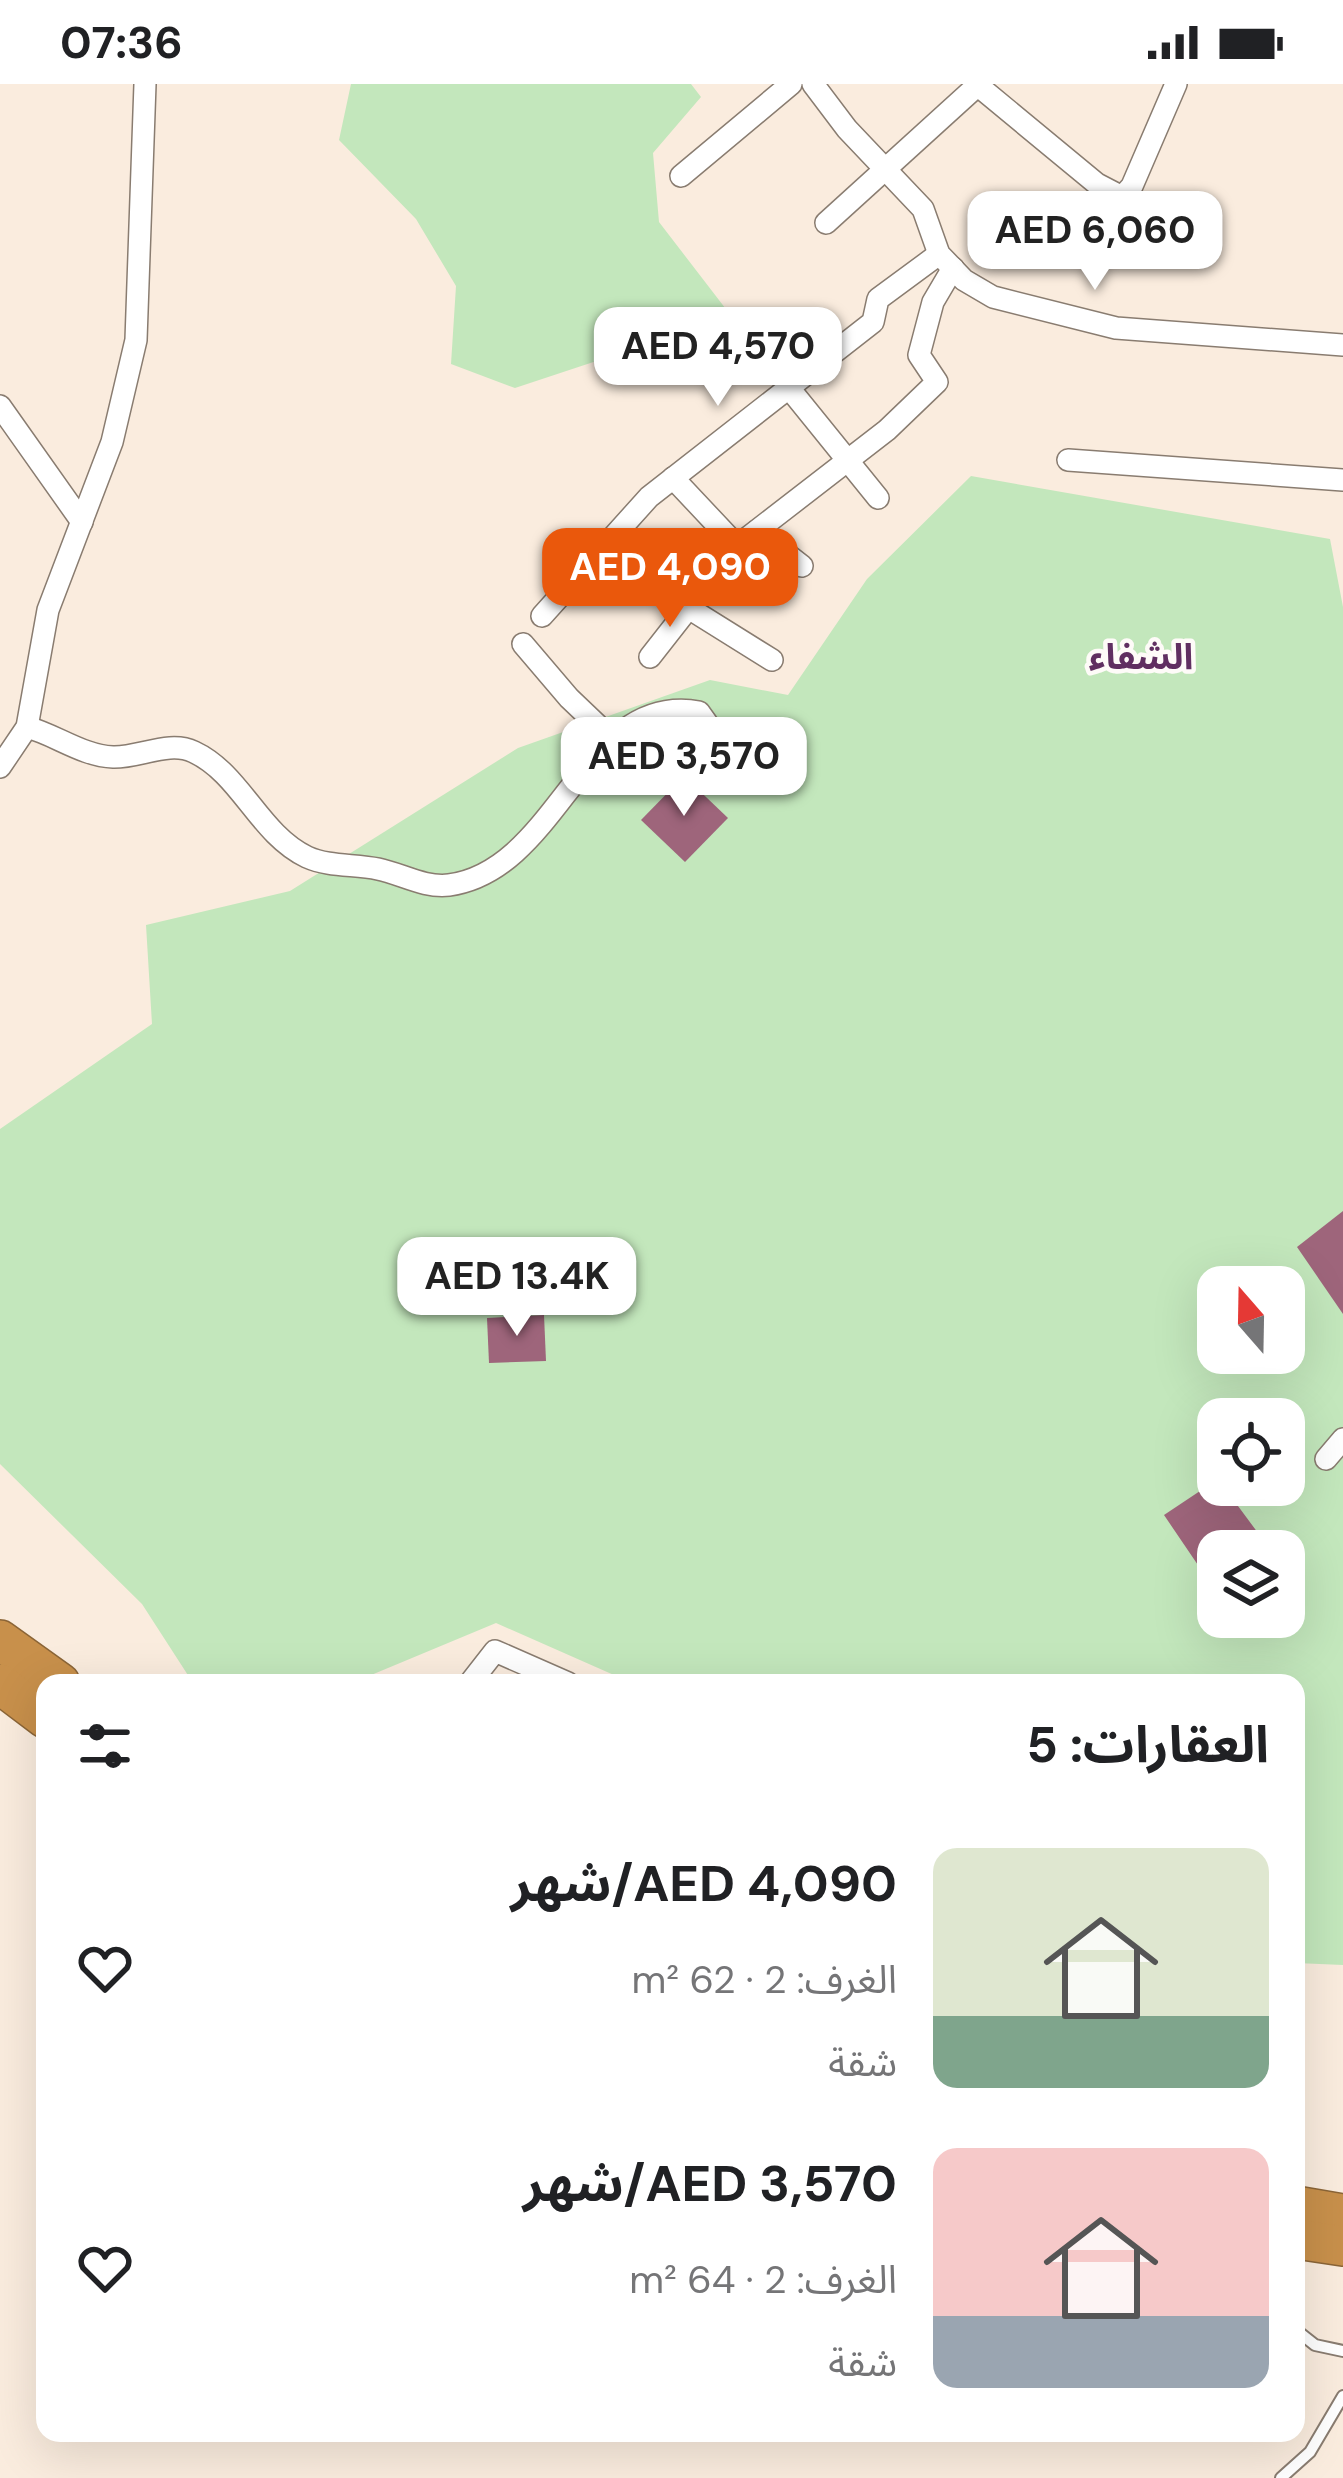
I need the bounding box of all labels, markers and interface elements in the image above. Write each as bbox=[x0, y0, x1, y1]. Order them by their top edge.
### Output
text: 07:36 bbox=[60, 13, 183, 72]
pin: AED 6,060 bbox=[958, 191, 1232, 293]
text: AED 6,060 bbox=[994, 204, 1196, 255]
pin: AED 4,570 bbox=[581, 307, 855, 409]
text: AED 4,570 bbox=[621, 320, 815, 371]
pin: AED 4,090 bbox=[533, 528, 807, 630]
text: AED 4,090 bbox=[569, 541, 771, 592]
district label: الشفاء bbox=[1089, 633, 1193, 680]
pin: AED 3,570 bbox=[547, 717, 821, 819]
text: AED 3,570 bbox=[588, 730, 780, 781]
pin: AED 13.4K bbox=[380, 1237, 654, 1339]
text: AED 13.4K bbox=[424, 1250, 610, 1301]
north arrow bbox=[1197, 1266, 1305, 1374]
map controls bbox=[1197, 1266, 1305, 1638]
button: locate bbox=[1197, 1398, 1305, 1506]
button: layers bbox=[1197, 1530, 1305, 1638]
text: العقارات: 5 bbox=[1026, 1711, 1269, 1778]
icon: filters bbox=[72, 1713, 138, 1779]
text: AED 4,090/شهر bbox=[511, 1850, 897, 1917]
icon: home bbox=[1029, 1896, 1173, 2040]
icon: heart bbox=[72, 1935, 138, 2001]
text: الغرف: 2 · 62 m² bbox=[631, 1954, 897, 2005]
text: شقة bbox=[828, 2037, 897, 2088]
text: AED 3,570/شهر bbox=[523, 2150, 897, 2217]
icon: home bbox=[1029, 2196, 1173, 2340]
icon: heart bbox=[72, 2235, 138, 2301]
text: الغرف: 2 · 64 m² bbox=[629, 2254, 897, 2305]
text: شقة bbox=[828, 2337, 897, 2388]

